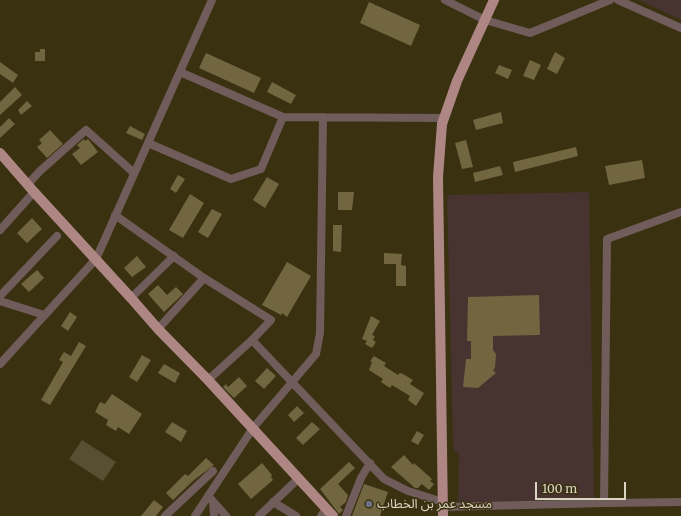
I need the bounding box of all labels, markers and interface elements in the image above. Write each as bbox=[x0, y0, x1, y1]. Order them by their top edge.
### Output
scale bar bbox=[537, 474, 628, 500]
text: 100 m bbox=[542, 481, 577, 496]
place label: مسجد عمر بن الخطاب bbox=[377, 496, 492, 512]
marker: مسجد عمر بن الخطاب bbox=[364, 499, 374, 509]

